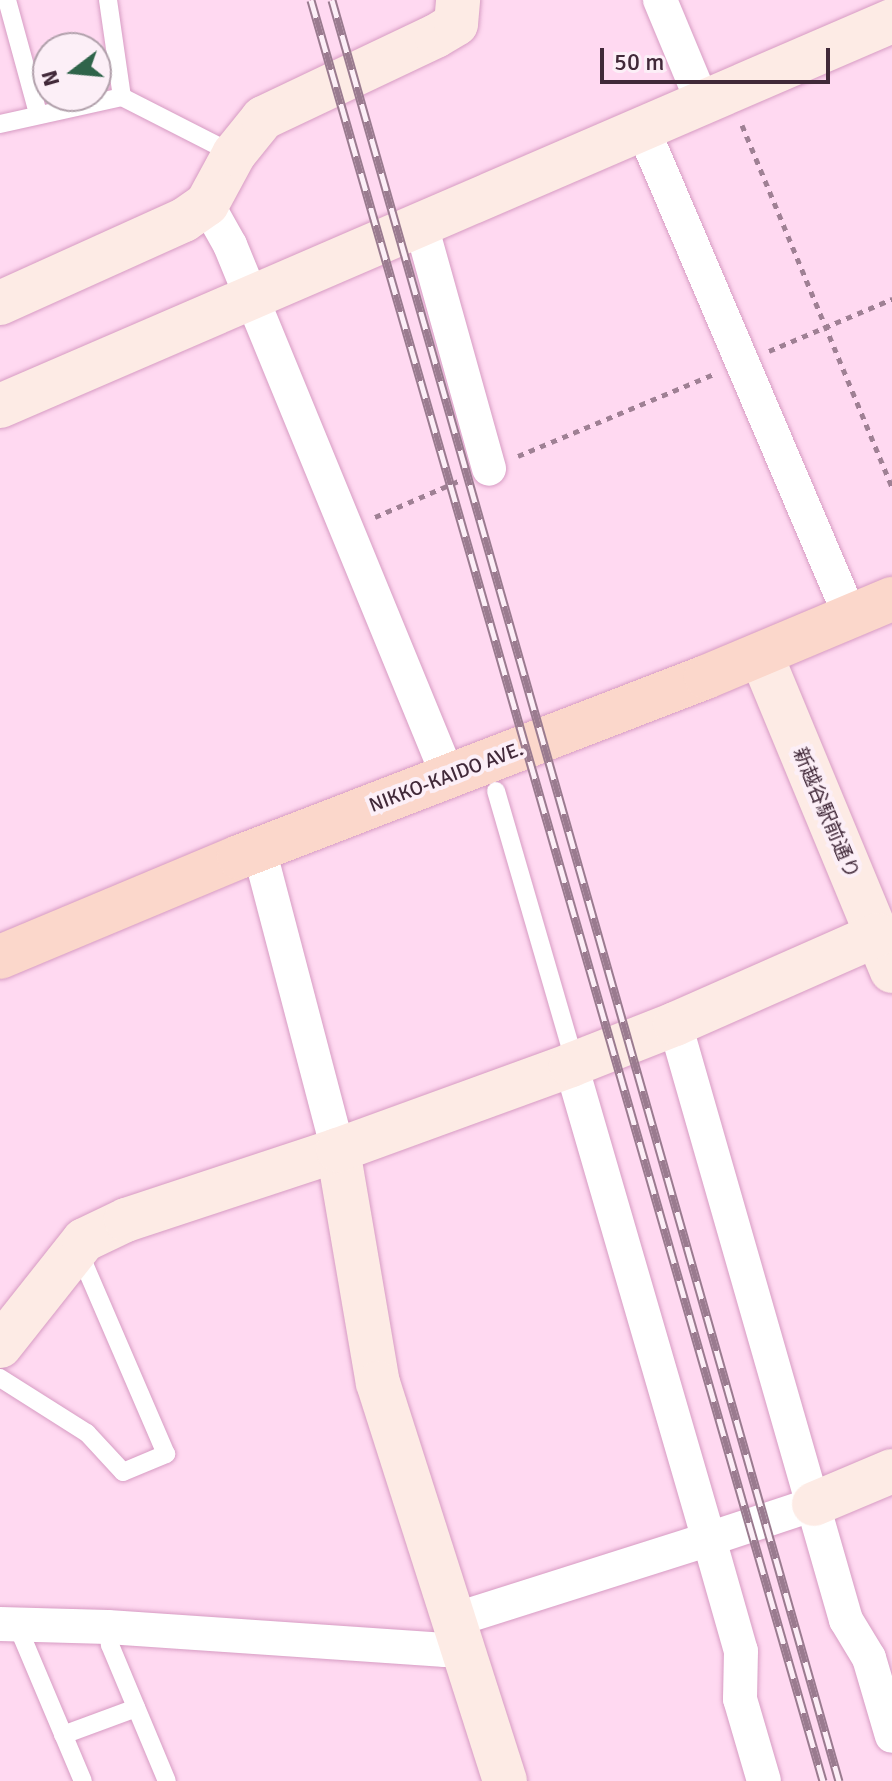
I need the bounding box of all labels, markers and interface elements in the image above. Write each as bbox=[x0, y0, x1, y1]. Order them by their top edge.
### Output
north arrow bbox=[32, 32, 112, 112]
scale bar bbox=[604, 32, 834, 82]
text: 50 m bbox=[614, 47, 664, 77]
text: N bbox=[35, 67, 65, 89]
street label: NIKKO-KAIDO AVE. bbox=[366, 737, 526, 817]
street label: 新越谷駅前通り bbox=[788, 744, 864, 882]

